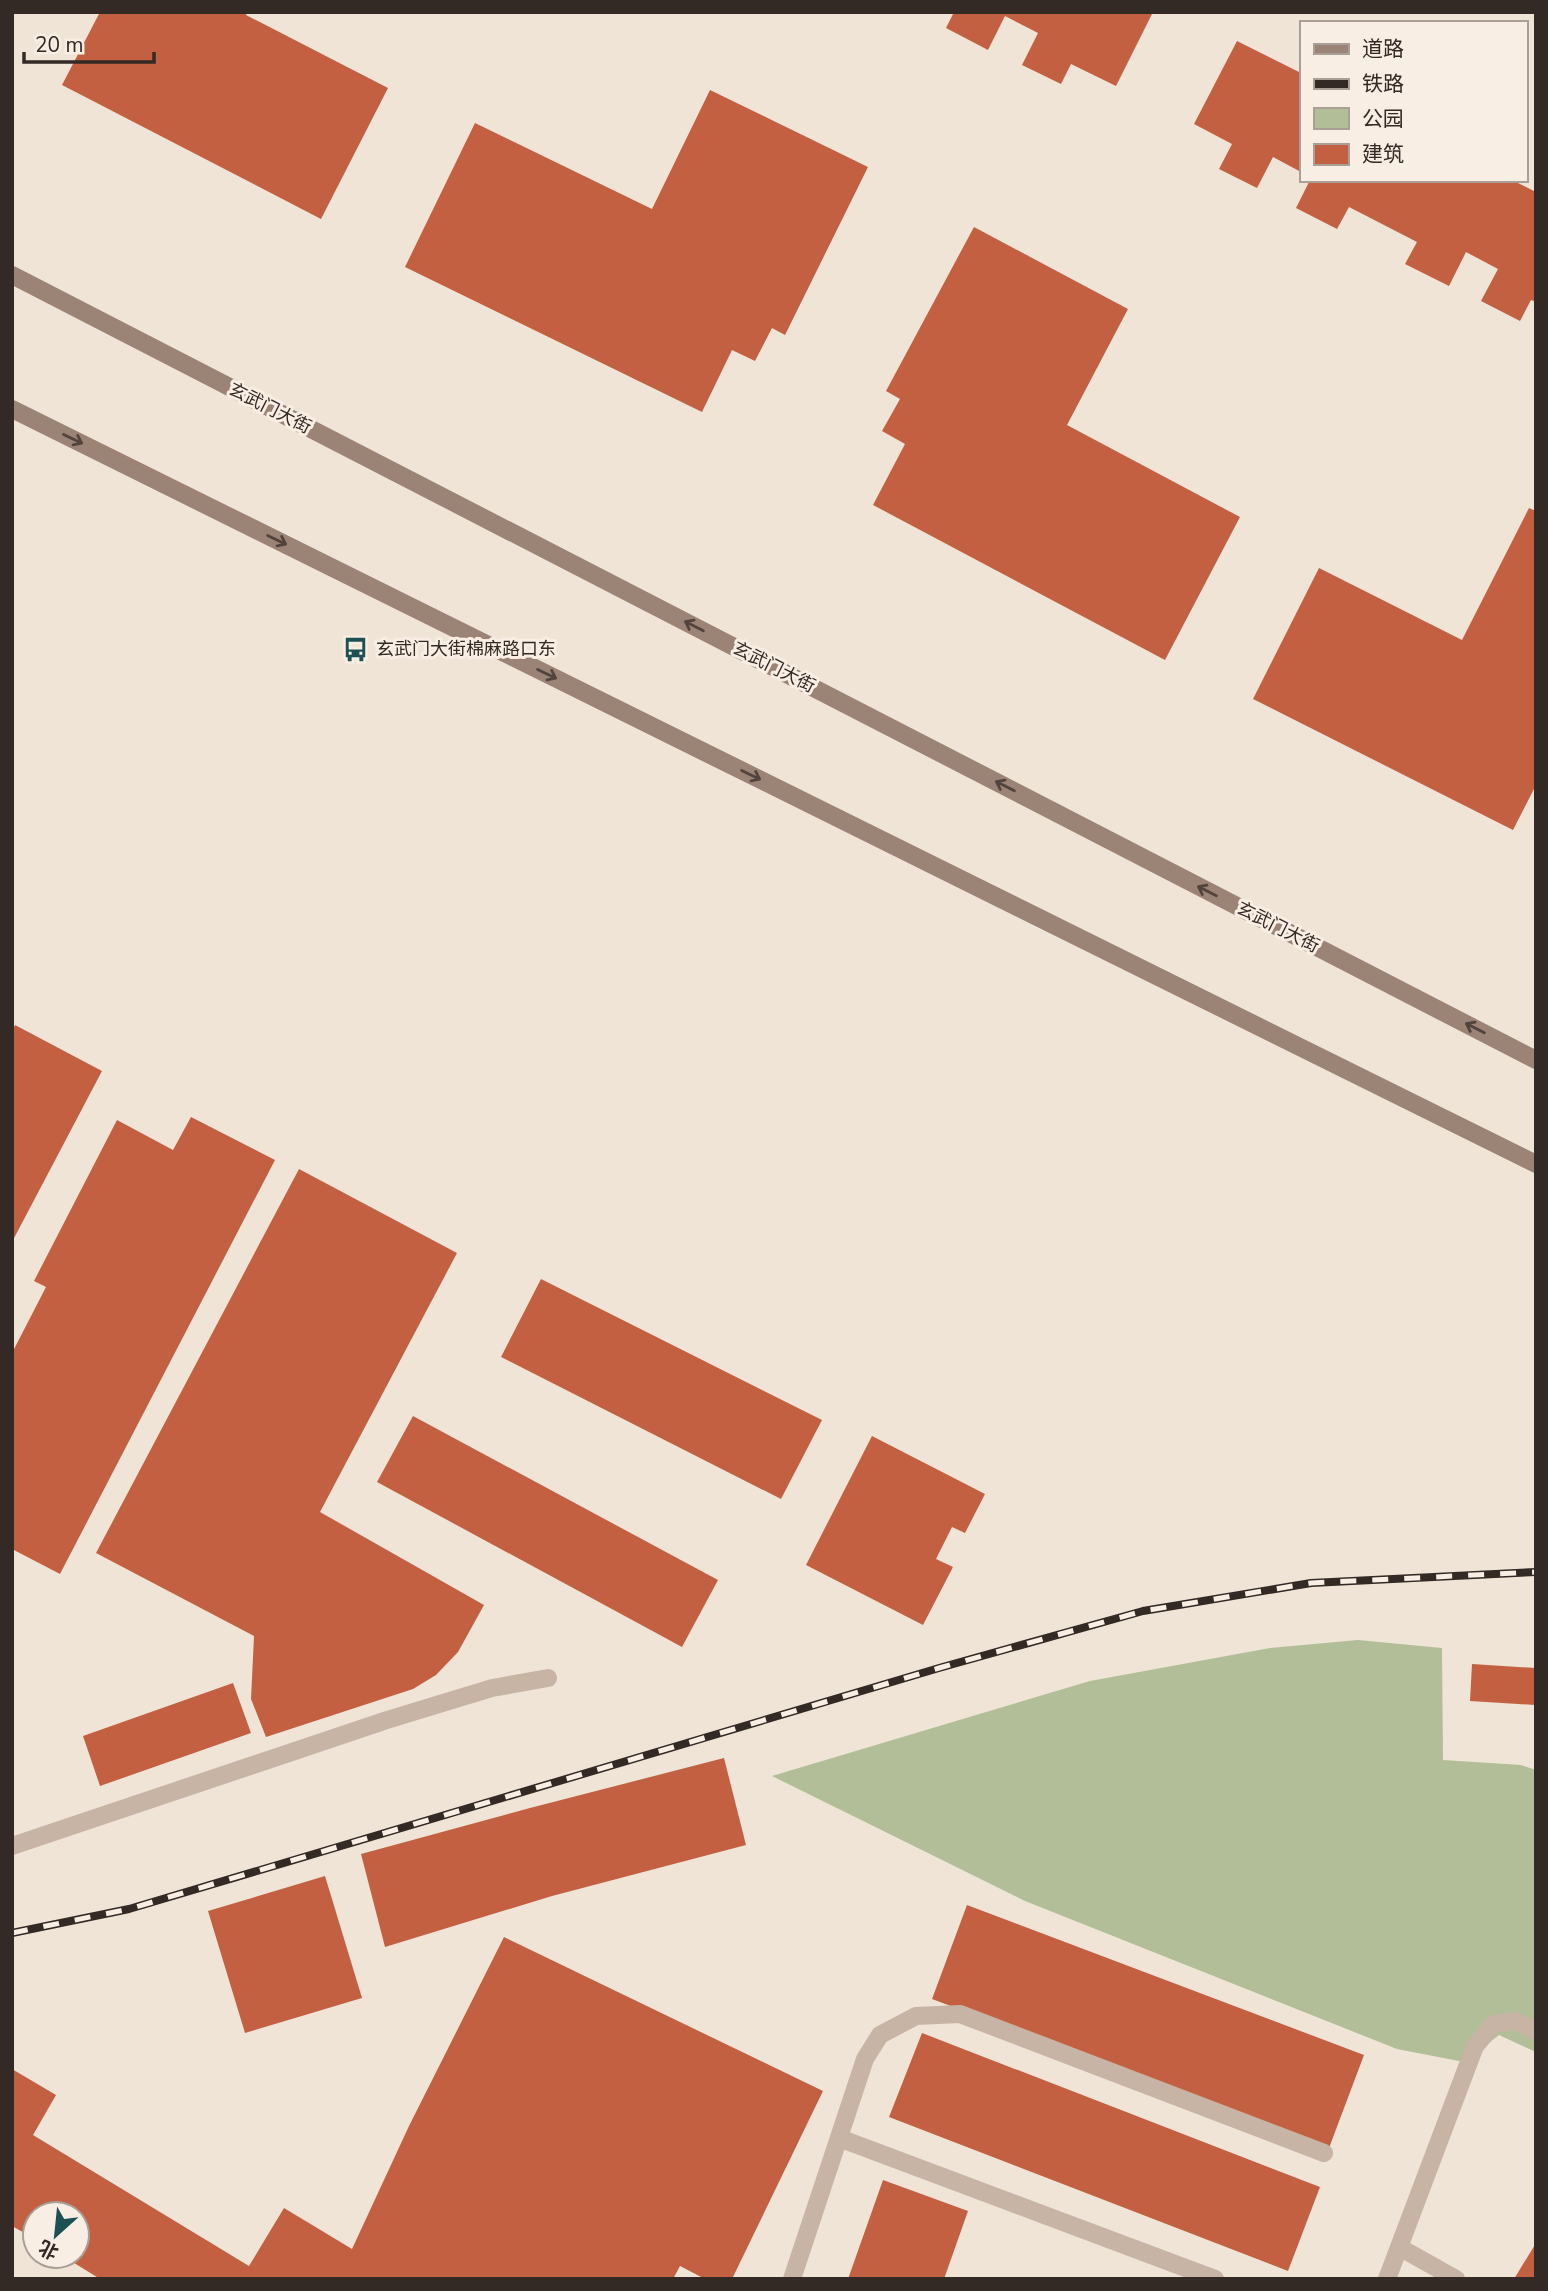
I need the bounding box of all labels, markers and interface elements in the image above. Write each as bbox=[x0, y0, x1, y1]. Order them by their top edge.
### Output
scale bar bbox=[24, 21, 154, 65]
legend bbox=[1300, 21, 1527, 182]
text: 20 m bbox=[35, 31, 84, 59]
text: 道路 bbox=[1362, 35, 1404, 63]
text: 铁路 bbox=[1362, 70, 1404, 98]
text: 公园 bbox=[1362, 105, 1404, 133]
text: 建筑 bbox=[1362, 140, 1404, 168]
street label: 玄武门大街 bbox=[224, 377, 316, 439]
one-way arrow bbox=[62, 432, 83, 446]
one-way arrow bbox=[266, 533, 287, 547]
one-way arrow bbox=[684, 619, 705, 633]
bus stop icon: 玄武门大街棉麻路口东 bbox=[342, 635, 370, 663]
street label: 玄武门大街 bbox=[728, 636, 820, 698]
place label: 玄武门大街棉麻路口东 bbox=[376, 637, 556, 661]
one-way arrow bbox=[536, 667, 557, 681]
one-way arrow bbox=[740, 768, 761, 782]
one-way arrow bbox=[995, 779, 1016, 793]
one-way arrow bbox=[1198, 883, 1218, 897]
street label: 玄武门大街 bbox=[1232, 896, 1324, 958]
one-way arrow bbox=[1465, 1021, 1486, 1035]
north arrow bbox=[21, 2200, 91, 2270]
text: 北 bbox=[34, 2233, 63, 2265]

